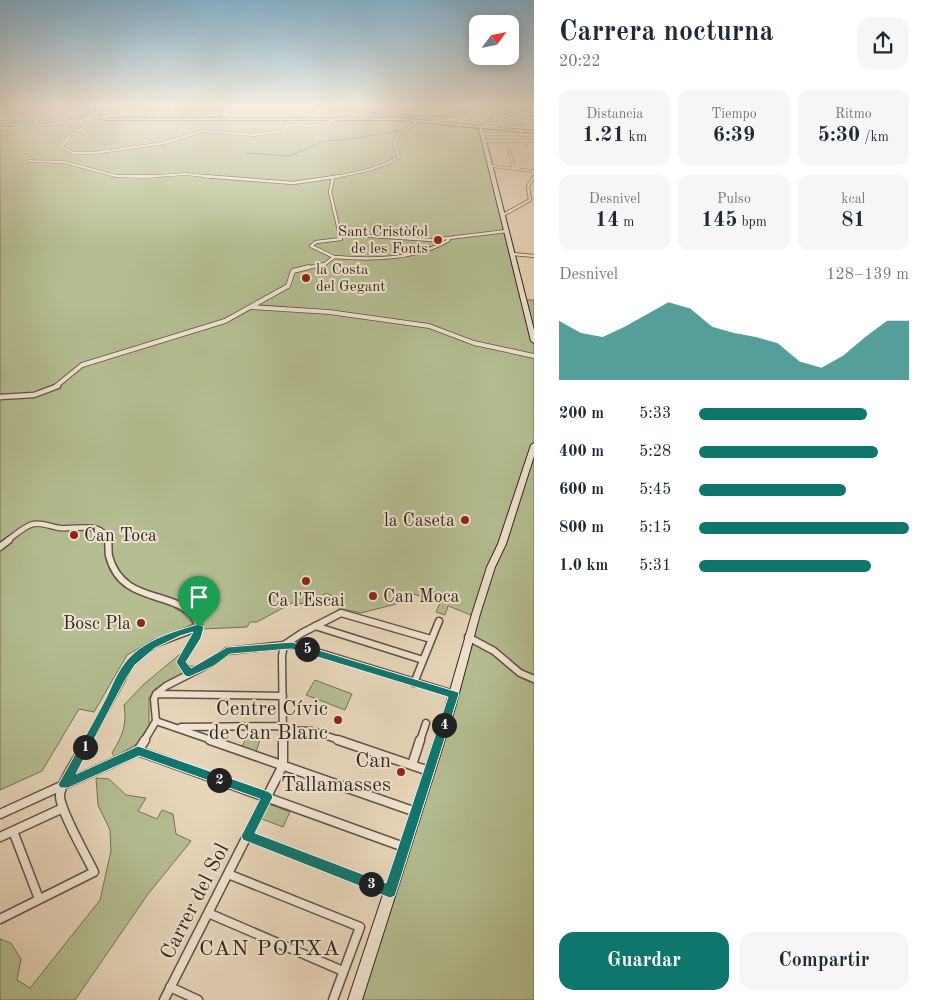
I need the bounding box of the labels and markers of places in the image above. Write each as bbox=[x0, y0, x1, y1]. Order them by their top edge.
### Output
place label: Sant Cristòfol de les Fonts bbox=[338, 225, 428, 257]
marker: Sant Cristòfol de les Fonts bbox=[432, 234, 444, 246]
place label: la Costa del Gegant bbox=[316, 263, 386, 295]
marker: la Costa del Gegant bbox=[300, 272, 312, 284]
place label: la Caseta bbox=[384, 512, 455, 530]
marker: la Caseta bbox=[459, 514, 471, 526]
place label: Can Toca bbox=[84, 527, 157, 545]
marker: Can Toca bbox=[68, 529, 80, 541]
marker: Ca l'Escai bbox=[300, 575, 312, 587]
pin bbox=[178, 576, 220, 627]
place label: Can Moca bbox=[383, 588, 460, 606]
marker: Can Moca bbox=[367, 590, 379, 602]
place label: Ca l'Escai bbox=[267, 592, 345, 610]
place label: Bosc Pla bbox=[63, 615, 131, 633]
marker: Bosc Pla bbox=[135, 617, 147, 629]
pin: 5 bbox=[294, 636, 320, 662]
place label: Centre Cívic de Can Blanc bbox=[209, 699, 328, 744]
pin: 4 bbox=[432, 712, 456, 738]
marker: Centre Cívic de Can Blanc bbox=[332, 714, 344, 726]
pin: 1 bbox=[72, 734, 98, 760]
place label: Can Tallamasses bbox=[281, 751, 391, 796]
marker: Can Tallamasses bbox=[395, 766, 407, 778]
pin: 2 bbox=[206, 768, 232, 792]
pin: 3 bbox=[358, 872, 384, 896]

